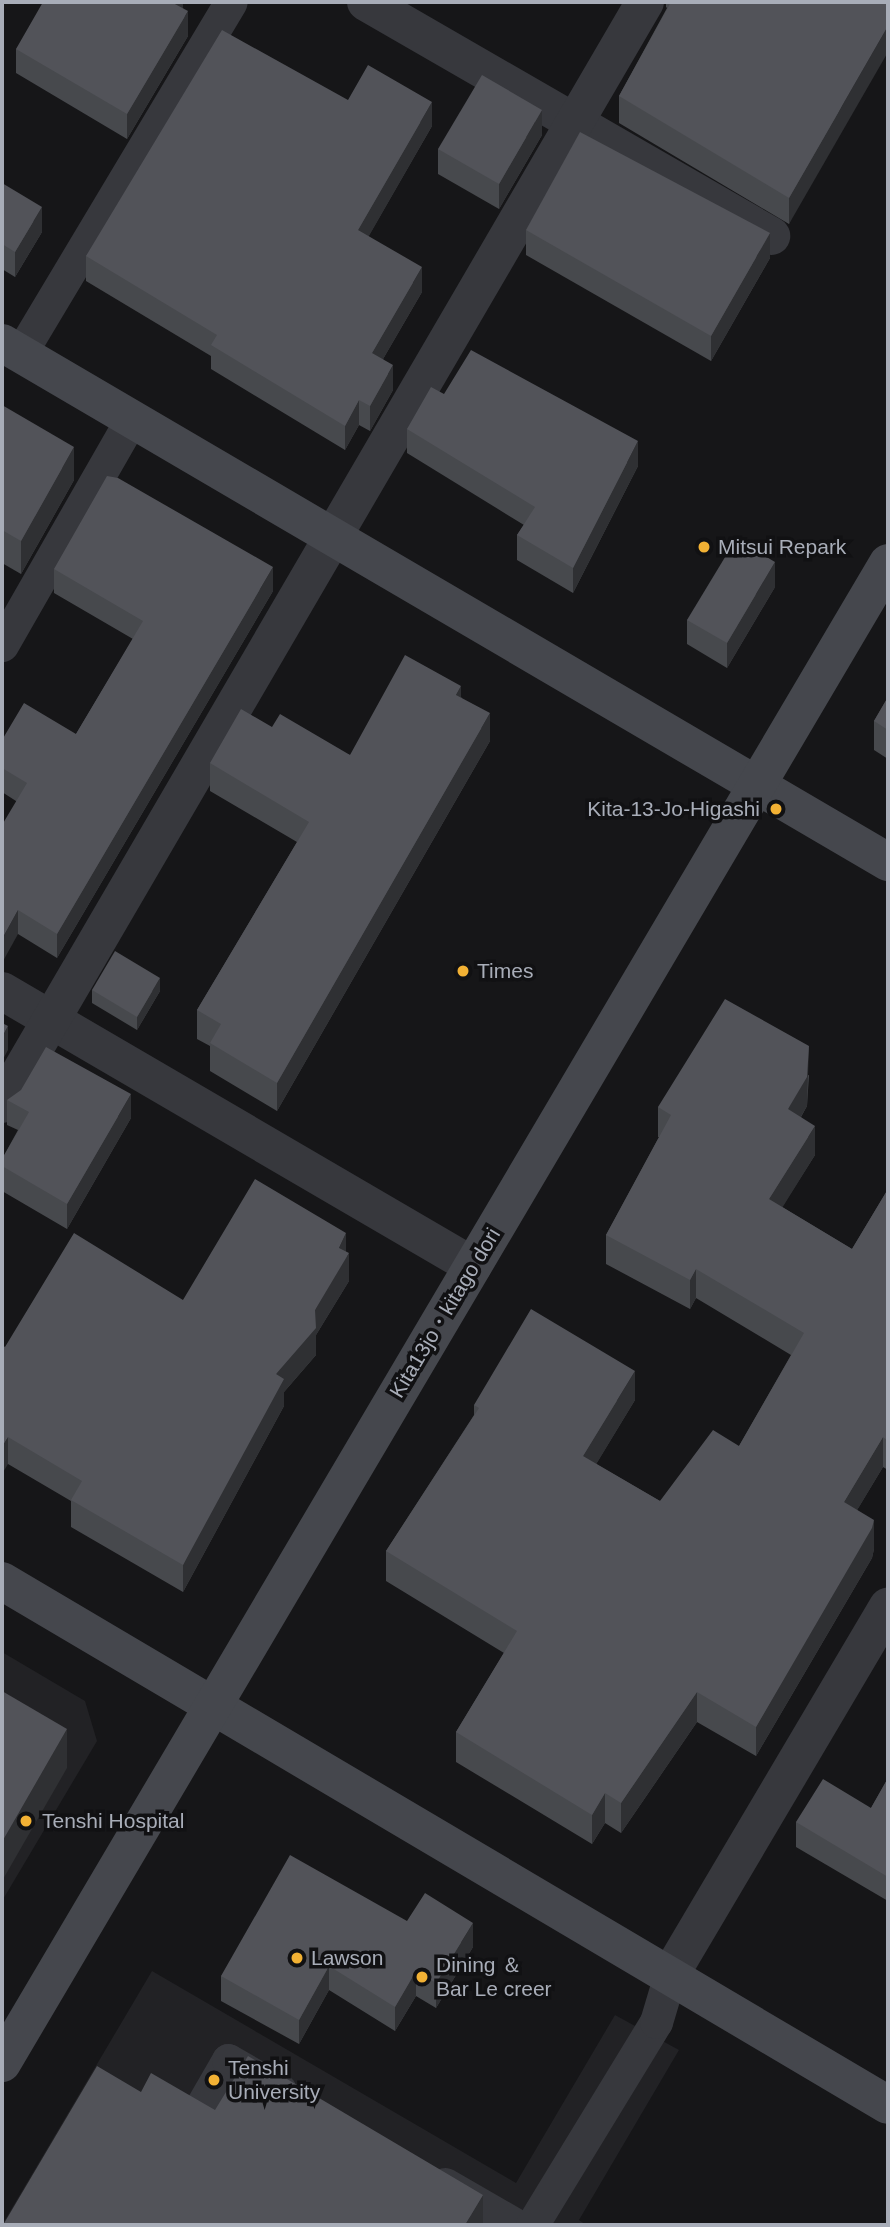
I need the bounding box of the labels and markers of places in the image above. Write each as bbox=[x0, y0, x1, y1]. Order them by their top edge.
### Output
place label: Mitsui Repark bbox=[718, 534, 846, 560]
marker: Mitsui Repark bbox=[696, 539, 712, 555]
place label: Kita-13-Jo-Higashi bbox=[587, 796, 760, 822]
marker: Kita-13-Jo-Higashi bbox=[766, 799, 786, 819]
place label: Times bbox=[477, 958, 533, 984]
marker: Times bbox=[455, 963, 471, 979]
place label: Tenshi Hospital bbox=[42, 1808, 184, 1834]
marker: Tenshi Hospital bbox=[16, 1811, 36, 1831]
place label: Lawson bbox=[311, 1945, 383, 1971]
marker: Lawson bbox=[289, 1950, 305, 1966]
place label: Dining ＆ Bar Le creer bbox=[436, 1952, 552, 2002]
marker: Dining ＆ Bar Le creer bbox=[414, 1969, 430, 1985]
place label: Tenshi University bbox=[228, 2055, 320, 2105]
marker: Tenshi University bbox=[206, 2072, 222, 2088]

